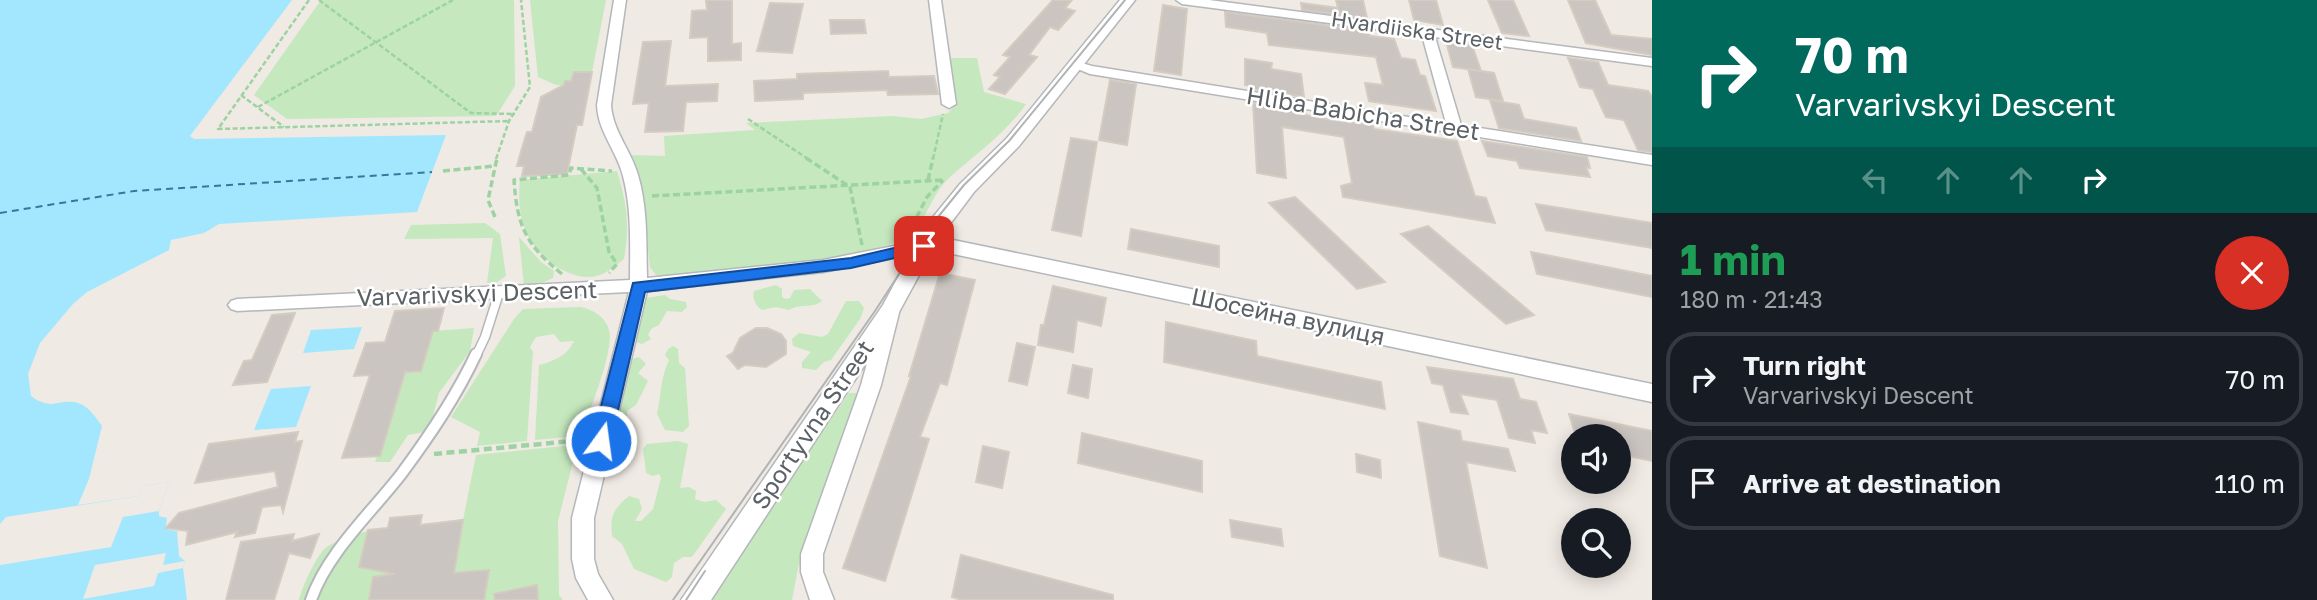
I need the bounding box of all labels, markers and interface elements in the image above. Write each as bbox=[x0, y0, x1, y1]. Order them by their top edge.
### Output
street label: Hvardiiska Street bbox=[1330, 5, 1505, 55]
text: 70 m bbox=[1795, 25, 1909, 84]
icon: right bbox=[1680, 28, 1771, 119]
street label: Hliba Babicha Street bbox=[1244, 80, 1482, 145]
text: Varvarivskyi Descent bbox=[1795, 85, 2116, 123]
icon: left bbox=[1856, 161, 1894, 199]
icon: ahead bbox=[1929, 161, 1967, 199]
icon: ahead bbox=[2002, 161, 2040, 199]
icon: right bbox=[2075, 161, 2113, 199]
pin bbox=[894, 216, 954, 276]
icon: arrive bbox=[905, 227, 943, 265]
text: 1 min bbox=[1680, 234, 1786, 284]
button: close bbox=[2215, 236, 2289, 310]
street label: Varvarivskyi Descent bbox=[356, 274, 598, 311]
street label: Шосейна вулиця bbox=[1189, 281, 1388, 350]
text: 180 m · 21:43 bbox=[1680, 285, 1823, 313]
street label: Sportyvna Street bbox=[745, 334, 879, 514]
text: Turn right bbox=[1743, 350, 1866, 381]
icon: right bbox=[1684, 360, 1722, 398]
text: 70 m bbox=[2226, 364, 2285, 395]
text: Varvarivskyi Descent bbox=[1743, 381, 1974, 409]
position arrow bbox=[564, 404, 638, 478]
map controls bbox=[1561, 424, 1631, 578]
button: sound bbox=[1561, 424, 1631, 494]
icon: arrive bbox=[1684, 464, 1722, 502]
text: Arrive at destination bbox=[1743, 468, 2001, 499]
text: 110 m bbox=[2214, 468, 2285, 499]
button: search bbox=[1561, 508, 1631, 578]

